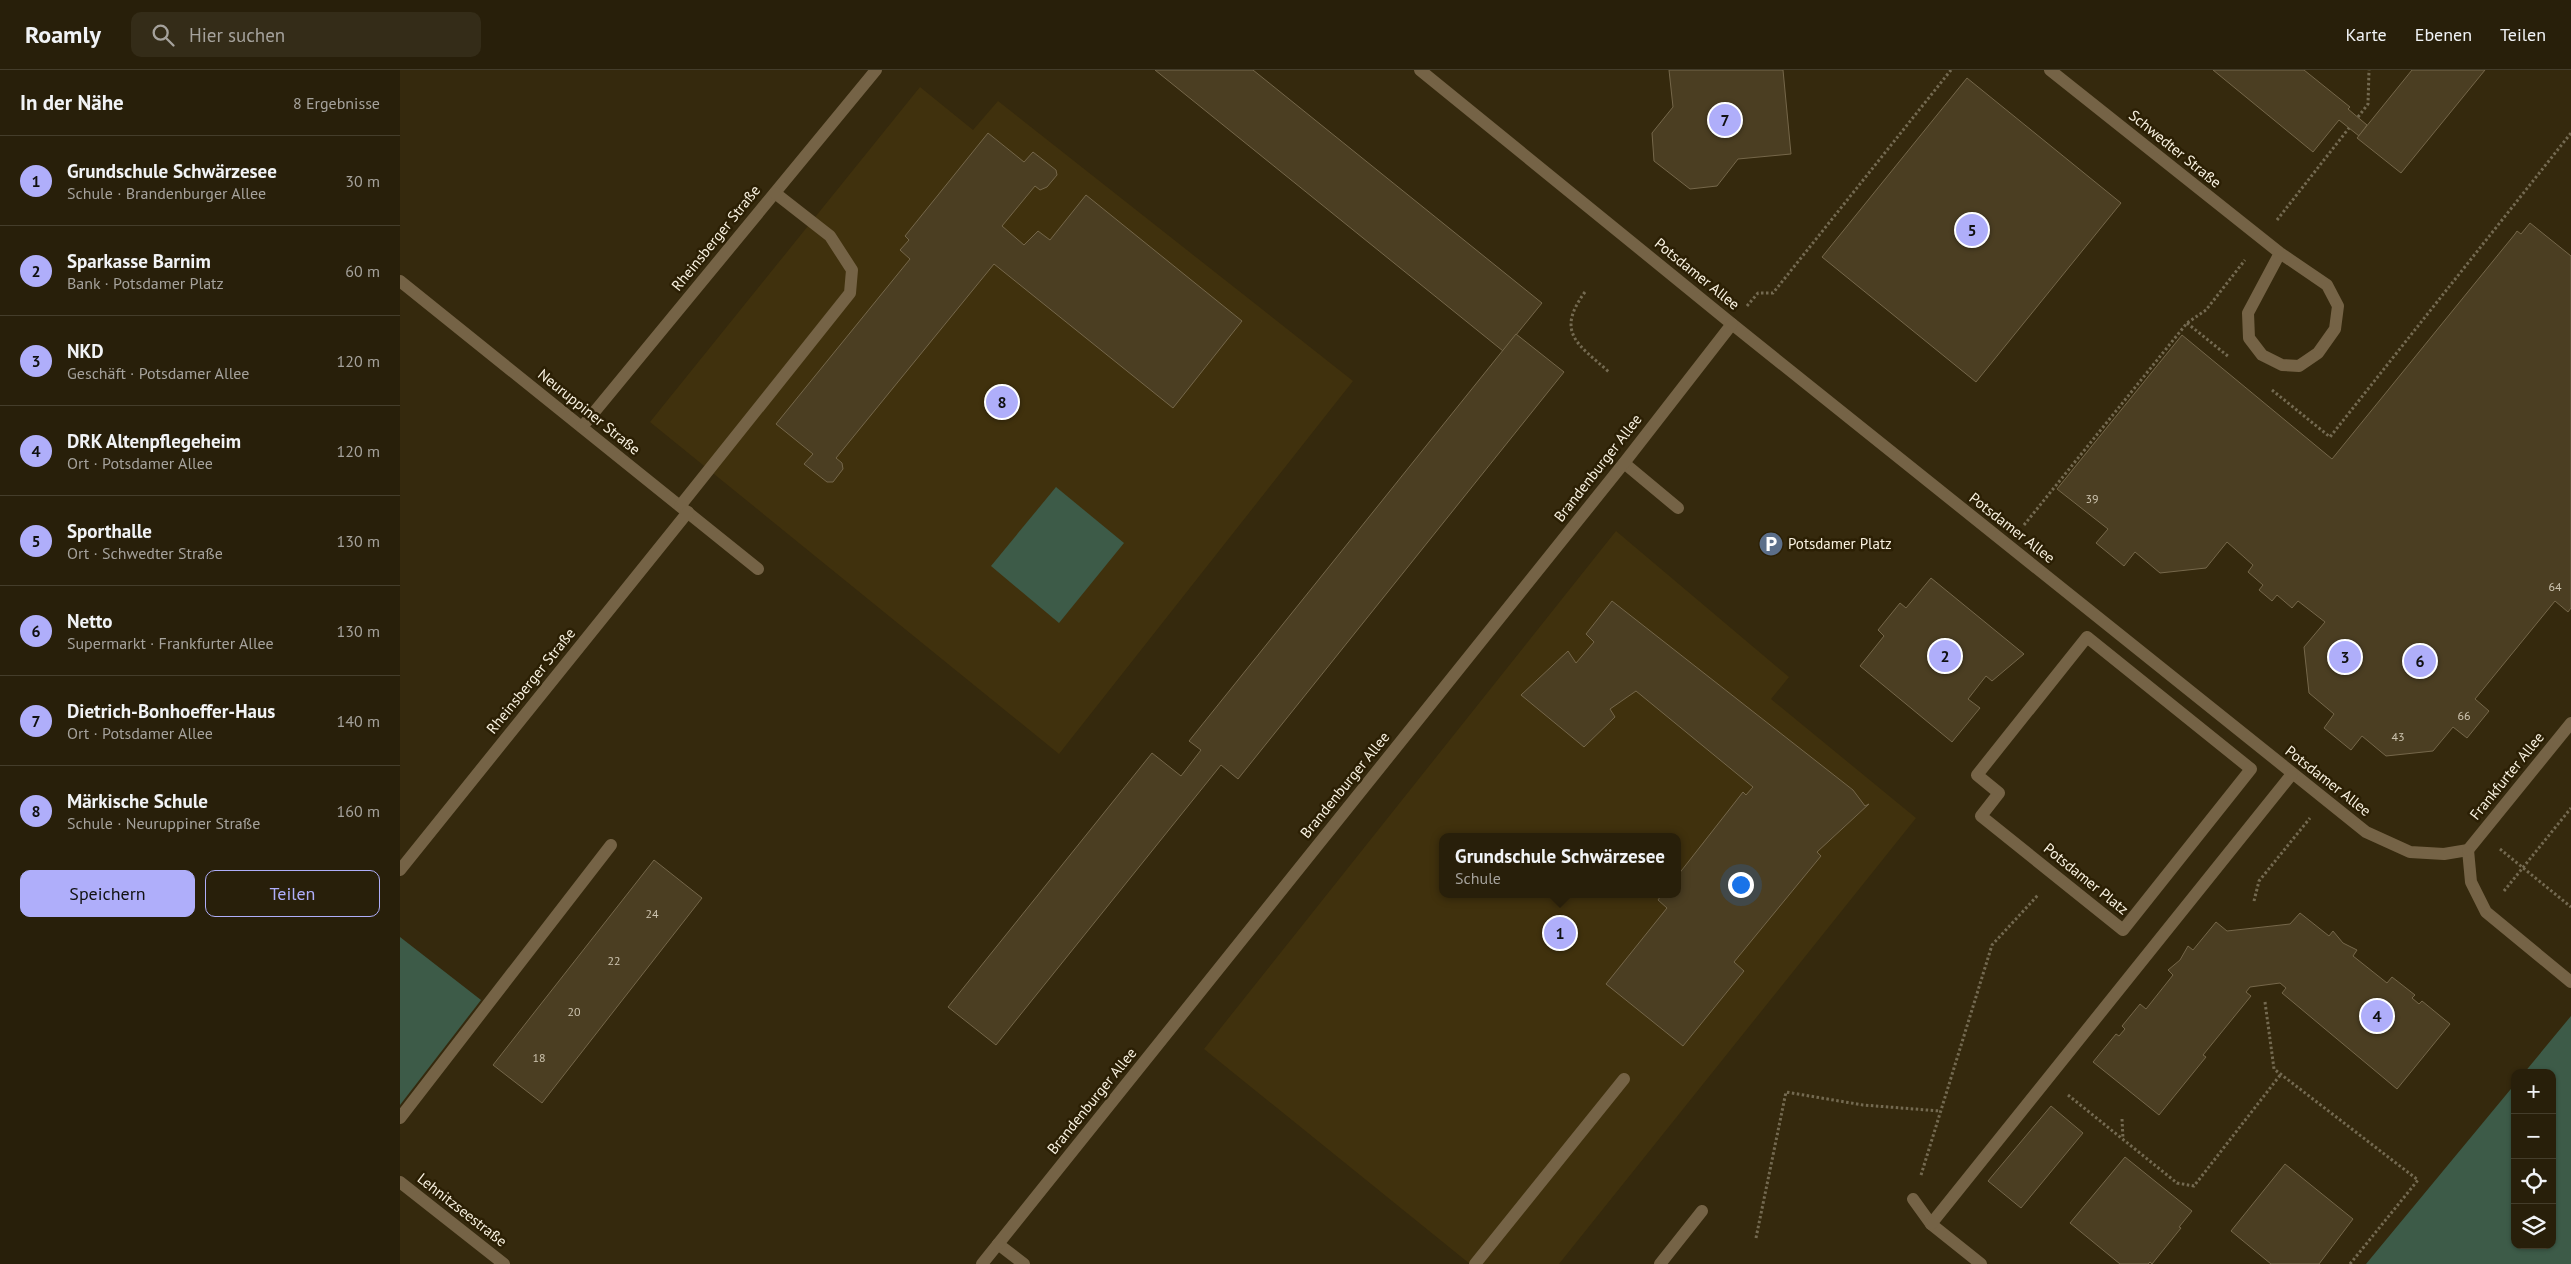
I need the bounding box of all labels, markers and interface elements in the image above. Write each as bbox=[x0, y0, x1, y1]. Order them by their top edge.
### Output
search box bbox=[131, 12, 481, 57]
text: Roamly bbox=[25, 19, 101, 50]
icon: search bbox=[149, 21, 177, 49]
text: Hier suchen bbox=[189, 23, 285, 47]
text: Karte bbox=[2346, 23, 2387, 46]
text: Ebenen bbox=[2415, 23, 2472, 46]
text: Teilen bbox=[2500, 23, 2546, 46]
text: In der Nähe bbox=[20, 89, 124, 116]
text: 8 Ergebnisse bbox=[293, 93, 380, 113]
pin: 7 bbox=[1709, 101, 1741, 139]
street label: Schwedter Straße bbox=[2125, 106, 2225, 192]
text: Grundschule Schwärzesee bbox=[67, 159, 277, 183]
text: 1 bbox=[31, 171, 41, 191]
text: 30 m bbox=[345, 171, 380, 191]
street label: Rheinsberger Straße bbox=[667, 181, 764, 295]
text: Schule · Brandenburger Allee bbox=[67, 183, 266, 203]
pin: 5 bbox=[1956, 211, 1988, 249]
street label: Potsdamer Allee bbox=[1651, 234, 1744, 314]
text: Sparkasse Barnim bbox=[67, 249, 211, 273]
text: 2 bbox=[31, 261, 41, 281]
text: 60 m bbox=[345, 261, 380, 281]
text: Bank · Potsdamer Platz bbox=[67, 273, 224, 293]
text: NKD bbox=[67, 339, 104, 363]
text: 3 bbox=[31, 351, 41, 371]
text: 120 m bbox=[337, 351, 380, 371]
text: Geschäft · Potsdamer Allee bbox=[67, 363, 249, 383]
street label: Neuruppiner Straße bbox=[534, 364, 644, 459]
pin: 8 bbox=[986, 383, 1018, 421]
street label: Brandenburger Allee bbox=[1550, 410, 1646, 525]
text: DRK Altenpflegeheim bbox=[67, 429, 241, 453]
text: 4 bbox=[31, 441, 41, 461]
text: 120 m bbox=[337, 441, 380, 461]
text: Ort · Potsdamer Allee bbox=[67, 453, 213, 473]
street label: Potsdamer Allee bbox=[1966, 488, 2059, 567]
house number: 39 bbox=[2085, 491, 2099, 506]
text: Sporthalle bbox=[67, 519, 152, 543]
text: 5 bbox=[31, 531, 41, 551]
text: 130 m bbox=[337, 531, 380, 551]
parking icon: Potsdamer Platz bbox=[1758, 531, 1784, 557]
place label: Potsdamer Platz bbox=[1788, 534, 1892, 553]
text: Ort · Schwedter Straße bbox=[67, 543, 223, 563]
house number: 64 bbox=[2548, 579, 2562, 594]
text: Netto bbox=[67, 609, 112, 633]
text: 6 bbox=[31, 621, 41, 641]
text: 130 m bbox=[337, 621, 380, 641]
street label: Rheinsberger Straße bbox=[482, 624, 579, 738]
text: Supermarkt · Frankfurter Allee bbox=[67, 633, 274, 653]
pin: 2 bbox=[1929, 637, 1961, 675]
pin: 3 bbox=[2329, 638, 2361, 676]
pin: 6 bbox=[2404, 642, 2436, 680]
text: Dietrich-Bonhoeffer-Haus bbox=[67, 699, 275, 723]
house number: 66 bbox=[2457, 708, 2471, 723]
text: 7 bbox=[31, 711, 41, 731]
text: 140 m bbox=[337, 711, 380, 731]
text: Ort · Potsdamer Allee bbox=[67, 723, 213, 743]
street label: Brandenburger Allee bbox=[1296, 728, 1393, 842]
street label: Frankfurter Allee bbox=[2465, 728, 2548, 824]
house number: 43 bbox=[2391, 729, 2405, 744]
street label: Potsdamer Allee bbox=[2282, 741, 2375, 820]
text: Märkische Schule bbox=[67, 789, 208, 813]
text: 8 bbox=[31, 801, 41, 821]
text: 160 m bbox=[337, 801, 380, 821]
text: Schule · Neuruppiner Straße bbox=[67, 813, 260, 833]
popup bbox=[1439, 833, 1681, 898]
street label: Potsdamer Platz bbox=[2040, 839, 2133, 919]
text: Grundschule Schwärzesee bbox=[1455, 844, 1665, 868]
text: Schule bbox=[1455, 868, 1501, 888]
button: Speichern bbox=[20, 870, 195, 917]
button: Teilen bbox=[205, 870, 380, 917]
your location bbox=[1728, 872, 1754, 898]
house number: 24 bbox=[645, 906, 659, 921]
pin: 1 bbox=[1544, 914, 1576, 952]
house number: 22 bbox=[607, 953, 621, 968]
pin: 4 bbox=[2361, 997, 2393, 1035]
house number: 20 bbox=[567, 1004, 581, 1019]
street label: Brandenburger Allee bbox=[1043, 1044, 1140, 1158]
house number: 18 bbox=[532, 1050, 546, 1065]
map controls bbox=[2511, 1069, 2556, 1249]
button: + bbox=[2511, 1069, 2556, 1114]
button: − bbox=[2511, 1114, 2556, 1159]
button: locate bbox=[2511, 1159, 2556, 1204]
street label: Lehnitzseestraße bbox=[414, 1169, 511, 1251]
button: layers bbox=[2511, 1204, 2556, 1249]

